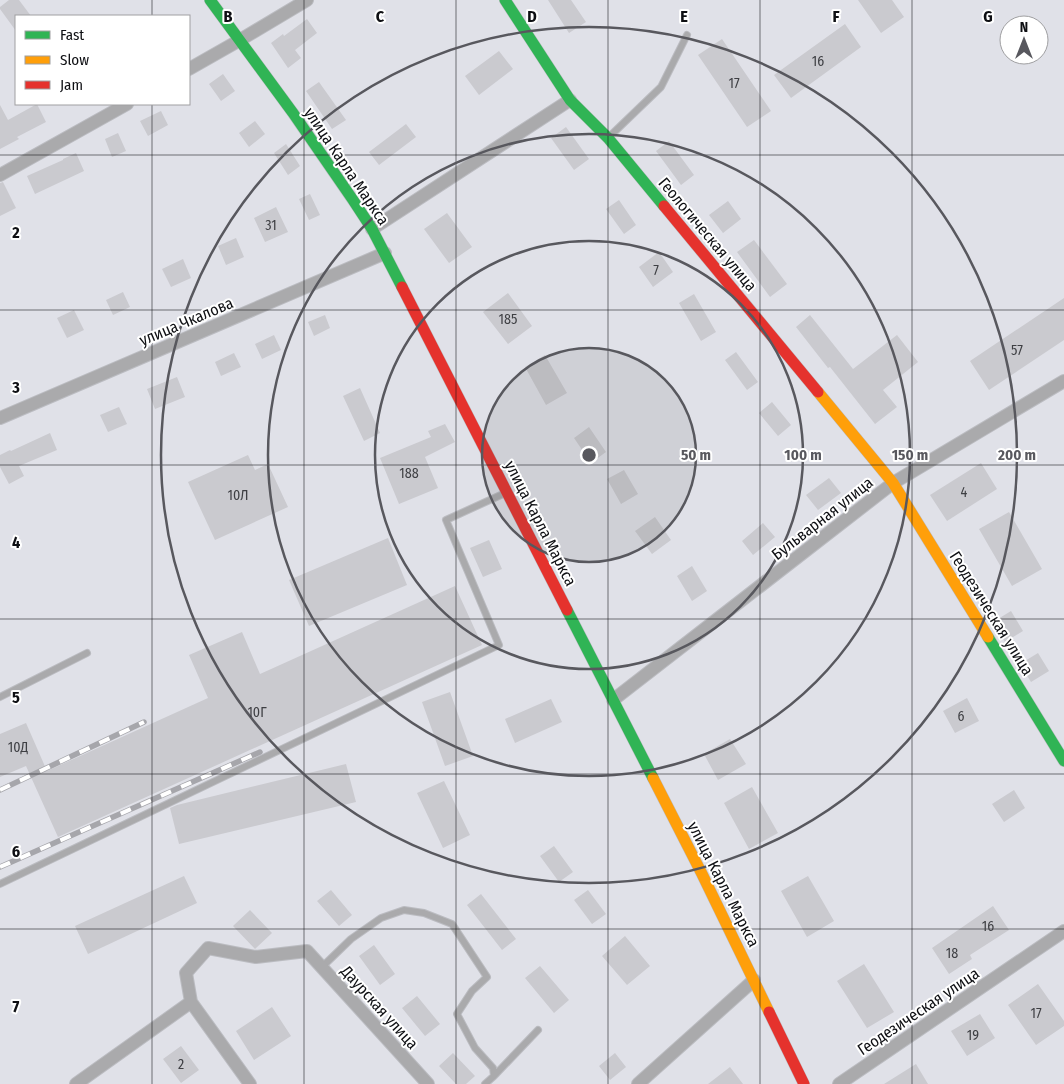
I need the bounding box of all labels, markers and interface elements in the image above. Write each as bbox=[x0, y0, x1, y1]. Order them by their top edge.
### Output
text: B bbox=[224, 7, 233, 26]
text: C bbox=[376, 7, 385, 26]
text: D bbox=[527, 7, 537, 26]
text: E bbox=[680, 7, 688, 26]
text: F bbox=[832, 7, 840, 26]
text: G bbox=[983, 7, 993, 26]
legend bbox=[15, 15, 190, 105]
north arrow bbox=[999, 15, 1049, 65]
text: N bbox=[1020, 19, 1028, 36]
text: Fast bbox=[60, 26, 84, 44]
text: Slow bbox=[60, 51, 89, 69]
house number: 16 bbox=[812, 53, 824, 70]
house number: 17 bbox=[728, 75, 740, 92]
text: Jam bbox=[60, 76, 83, 94]
street label: улица Карла Маркса bbox=[300, 104, 393, 229]
street label: Геологическая улица bbox=[654, 173, 761, 295]
house number: 31 bbox=[265, 217, 277, 234]
text: 2 bbox=[11, 223, 20, 242]
house number: 7 bbox=[653, 262, 659, 279]
street label: улица Чкалова bbox=[136, 293, 236, 350]
house number: 185 bbox=[499, 311, 517, 328]
house number: 57 bbox=[1011, 342, 1023, 359]
text: 3 bbox=[11, 378, 20, 397]
centre of rings bbox=[580, 446, 598, 464]
text: 50 m bbox=[681, 446, 711, 464]
text: 100 m bbox=[784, 446, 822, 464]
text: 150 m bbox=[892, 446, 928, 464]
text: 200 m bbox=[997, 446, 1036, 464]
street label: улица Карла Маркса bbox=[501, 457, 580, 589]
house number: 188 bbox=[399, 465, 419, 482]
street label: Бульварная улица bbox=[768, 473, 877, 564]
house number: 4 bbox=[961, 484, 968, 501]
house number: 10Л bbox=[228, 487, 249, 504]
text: 4 bbox=[12, 533, 20, 552]
street label: Геодезическая улица bbox=[946, 548, 1038, 679]
text: 5 bbox=[12, 688, 20, 707]
house number: 10Г bbox=[247, 704, 267, 721]
house number: 6 bbox=[958, 708, 965, 725]
house number: 10Д bbox=[8, 739, 28, 756]
street label: улица Карла Маркса bbox=[684, 818, 763, 950]
text: 6 bbox=[12, 842, 20, 861]
house number: 16 bbox=[982, 918, 994, 935]
house number: 18 bbox=[946, 945, 958, 962]
street label: Даурская улица bbox=[336, 961, 422, 1053]
street label: Геодезическая улица bbox=[854, 964, 983, 1059]
text: 7 bbox=[13, 997, 20, 1016]
house number: 17 bbox=[1030, 1005, 1042, 1022]
house number: 19 bbox=[967, 1027, 979, 1044]
house number: 2 bbox=[178, 1056, 184, 1073]

